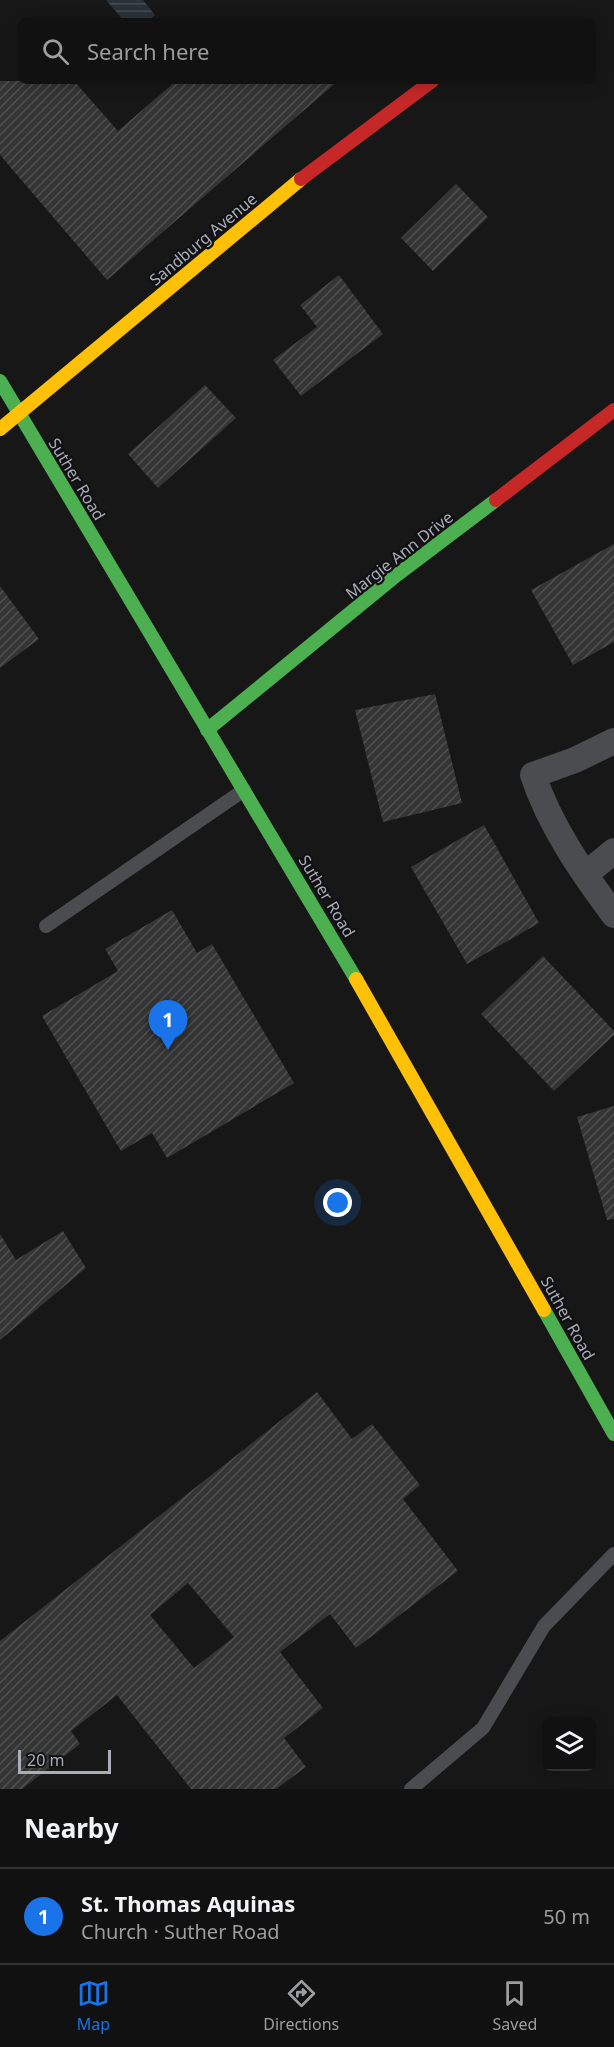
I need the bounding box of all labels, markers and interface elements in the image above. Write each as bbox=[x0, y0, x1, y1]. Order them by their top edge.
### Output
search box bbox=[18, 18, 596, 84]
icon: search bbox=[39, 35, 72, 68]
text: Search here bbox=[87, 36, 209, 66]
street label: Sandburg Avenue bbox=[145, 188, 261, 290]
street label: Suther Road bbox=[44, 434, 110, 524]
street label: Margie Ann Drive bbox=[341, 506, 457, 604]
street label: Suther Road bbox=[294, 851, 360, 941]
pin: 1 bbox=[148, 1000, 188, 1050]
your location bbox=[323, 1188, 352, 1217]
street label: Suther Road bbox=[536, 1272, 600, 1364]
map controls bbox=[542, 1717, 596, 1771]
button: layers bbox=[542, 1717, 596, 1771]
scale bar bbox=[18, 1747, 111, 1774]
text: 20 m bbox=[27, 1749, 64, 1771]
text: Nearby bbox=[24, 1810, 119, 1846]
text: St. Thomas Aquinas bbox=[81, 1888, 295, 1918]
text: 1 bbox=[38, 1903, 49, 1930]
text: 50 m bbox=[543, 1903, 590, 1930]
text: Church · Suther Road bbox=[81, 1918, 280, 1945]
tab: Map bbox=[77, 1977, 110, 2035]
tab: Directions bbox=[263, 1977, 339, 2035]
tab: Saved bbox=[493, 1977, 537, 2035]

